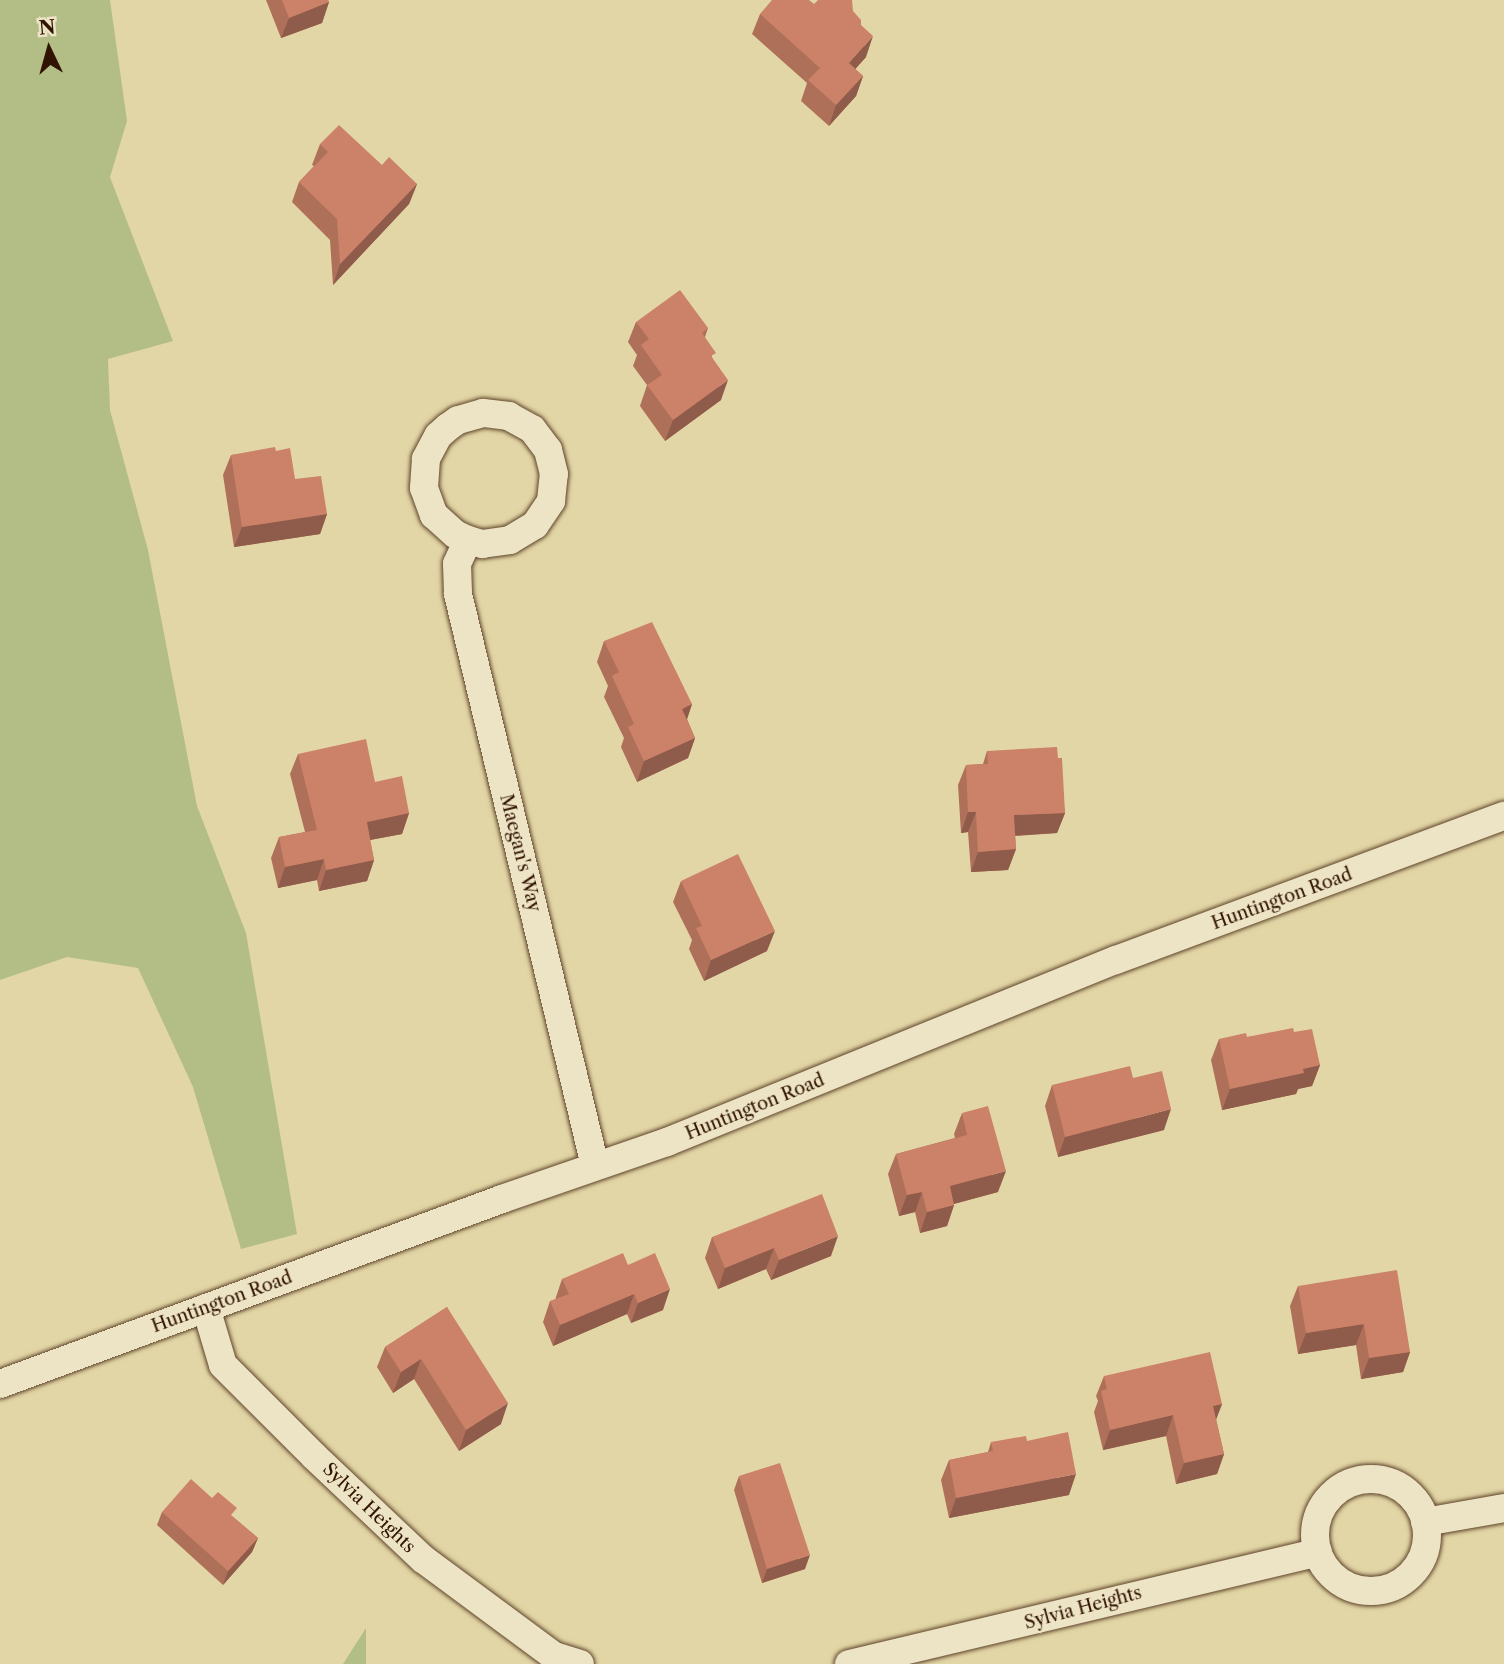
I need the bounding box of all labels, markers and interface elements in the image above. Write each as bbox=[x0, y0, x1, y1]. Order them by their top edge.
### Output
north arrow bbox=[14, 14, 84, 84]
text: N bbox=[38, 15, 56, 40]
street label: Maegan's Way bbox=[495, 792, 545, 914]
street label: Huntington Road bbox=[1209, 864, 1355, 934]
street label: Huntington Road bbox=[682, 1069, 828, 1145]
street label: Huntington Road bbox=[149, 1267, 295, 1337]
street label: Sylvia Heights bbox=[318, 1458, 420, 1558]
street label: Sylvia Heights bbox=[1022, 1582, 1144, 1634]

